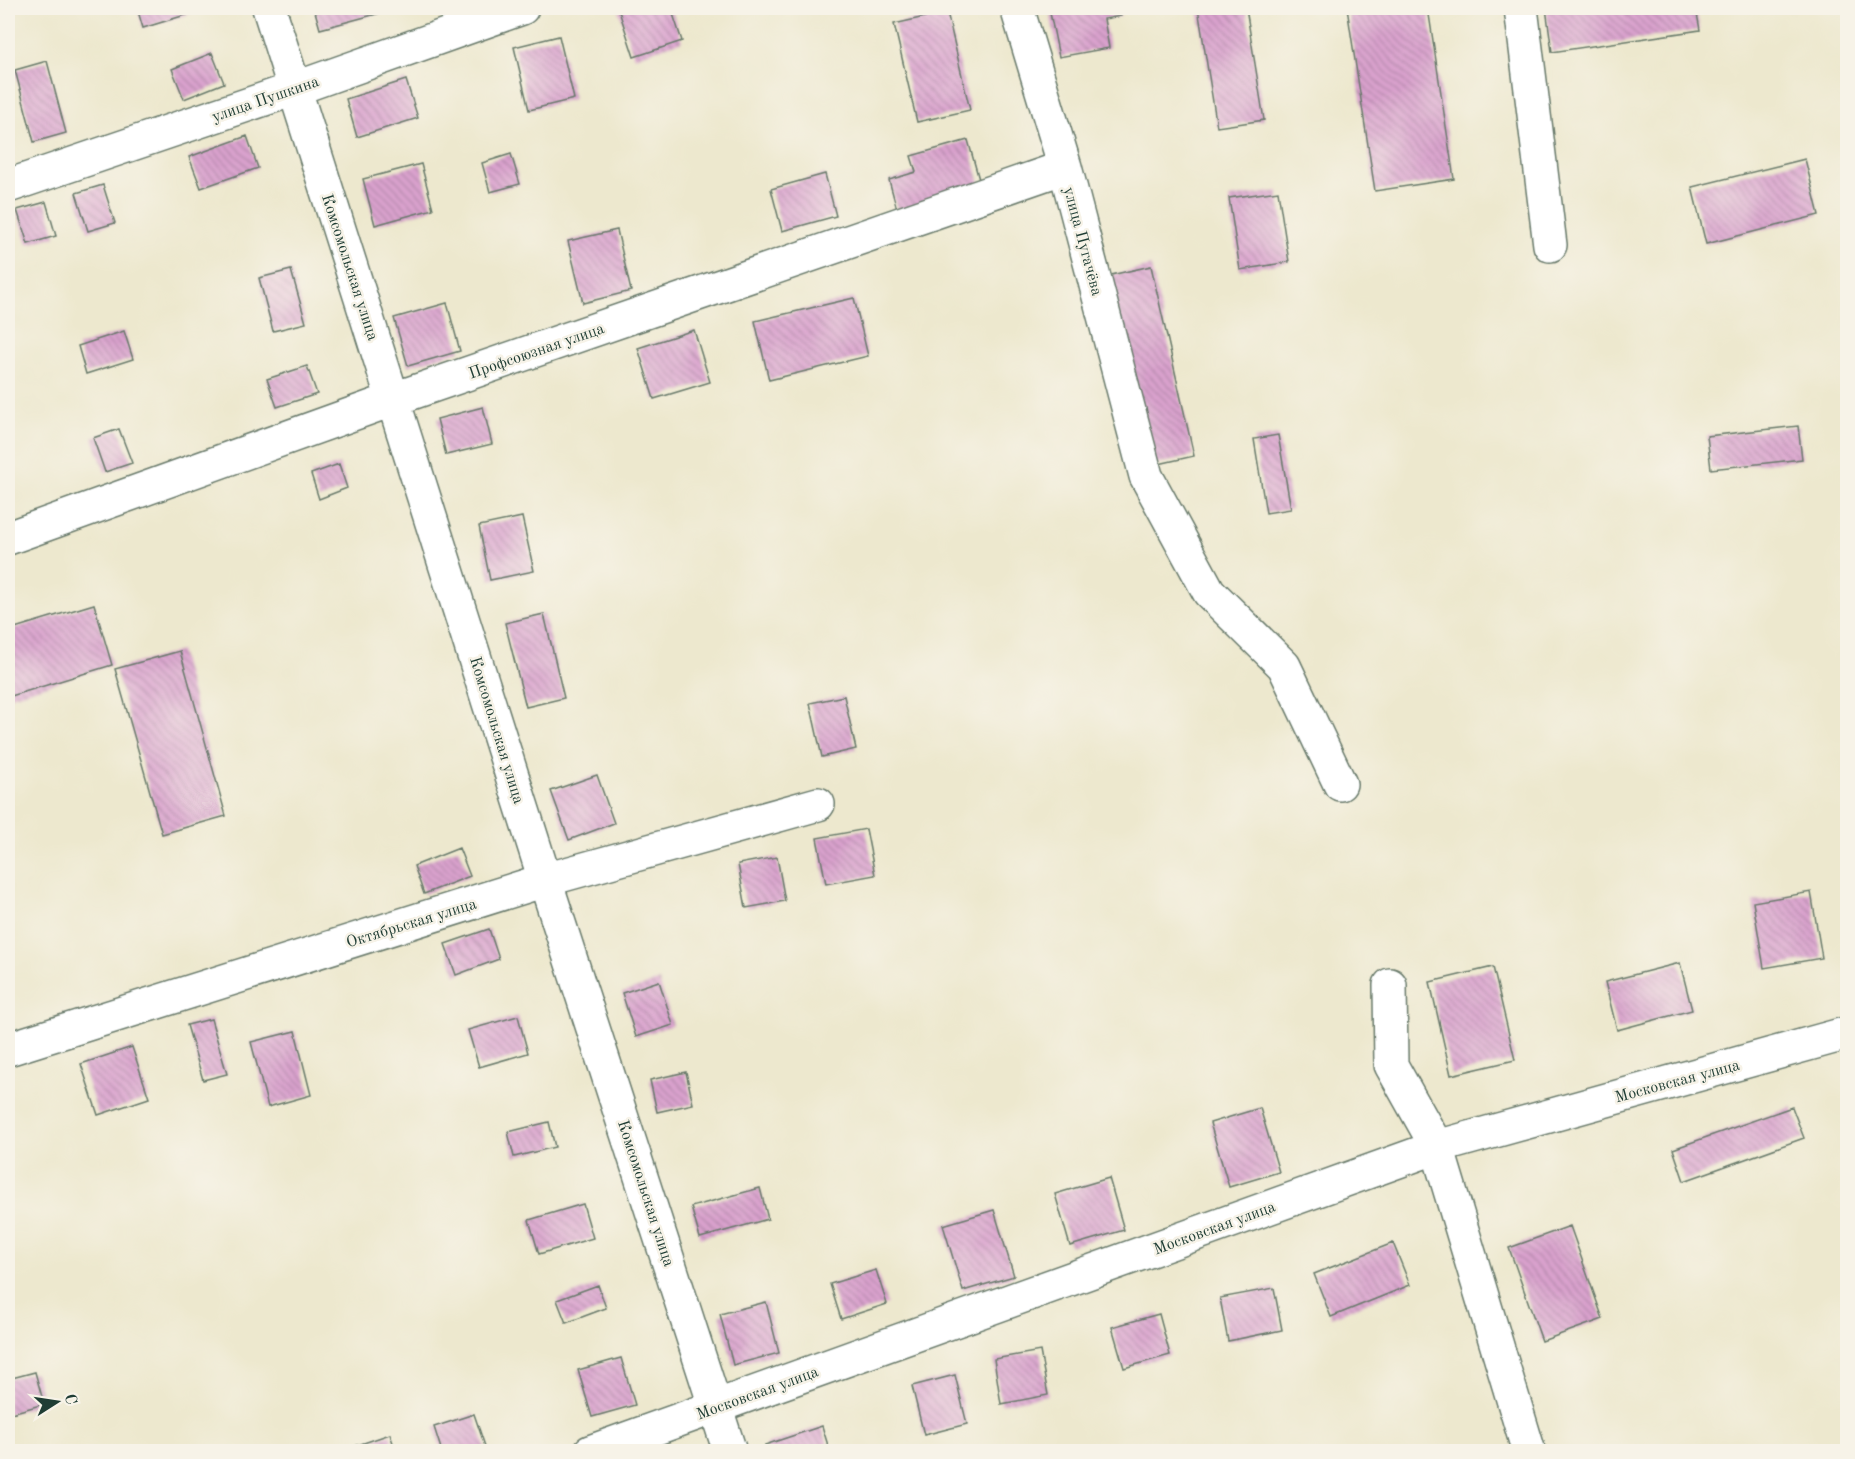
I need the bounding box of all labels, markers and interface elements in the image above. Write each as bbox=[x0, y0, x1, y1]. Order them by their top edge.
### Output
street label: улица Пушкина bbox=[210, 74, 321, 126]
street label: улица Пугачёва bbox=[1060, 185, 1104, 298]
street label: Комсомольская улица bbox=[318, 192, 380, 343]
street label: Профсоюзная улица bbox=[467, 321, 607, 383]
street label: Комсомольская улица bbox=[466, 655, 526, 806]
street label: Октябрьская улица bbox=[344, 896, 479, 951]
street label: Московская улица bbox=[1613, 1058, 1742, 1106]
street label: Комсомольская улица bbox=[614, 1118, 676, 1269]
street label: Московская улица bbox=[1152, 1199, 1278, 1258]
street label: Московская улица bbox=[695, 1364, 821, 1423]
north arrow bbox=[27, 1372, 87, 1432]
text: С bbox=[61, 1392, 79, 1406]

